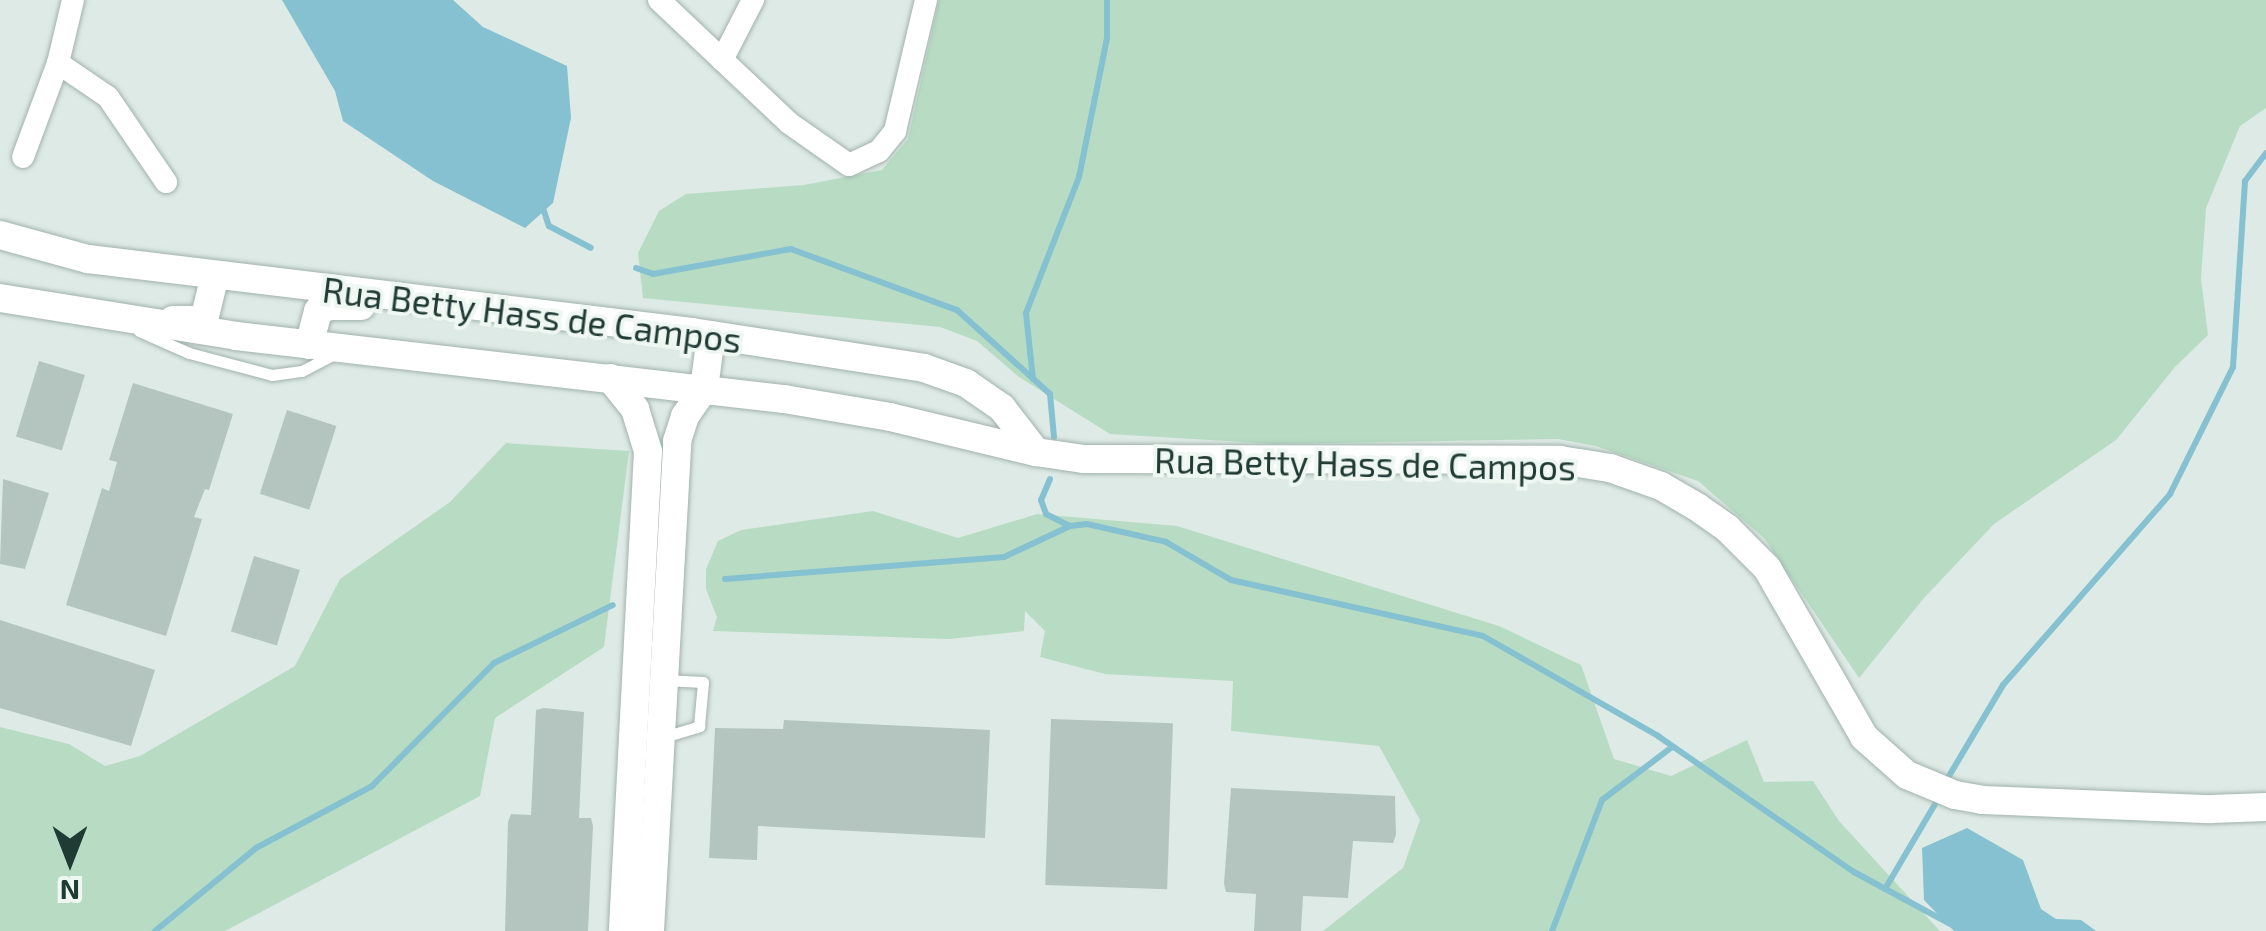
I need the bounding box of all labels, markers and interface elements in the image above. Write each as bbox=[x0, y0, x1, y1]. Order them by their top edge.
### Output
street label: Rua Betty Hass de Campos bbox=[320, 267, 744, 361]
street label: Rua Betty Hass de Campos bbox=[1153, 438, 1577, 488]
north arrow bbox=[20, 811, 120, 911]
text: N bbox=[60, 874, 80, 908]

